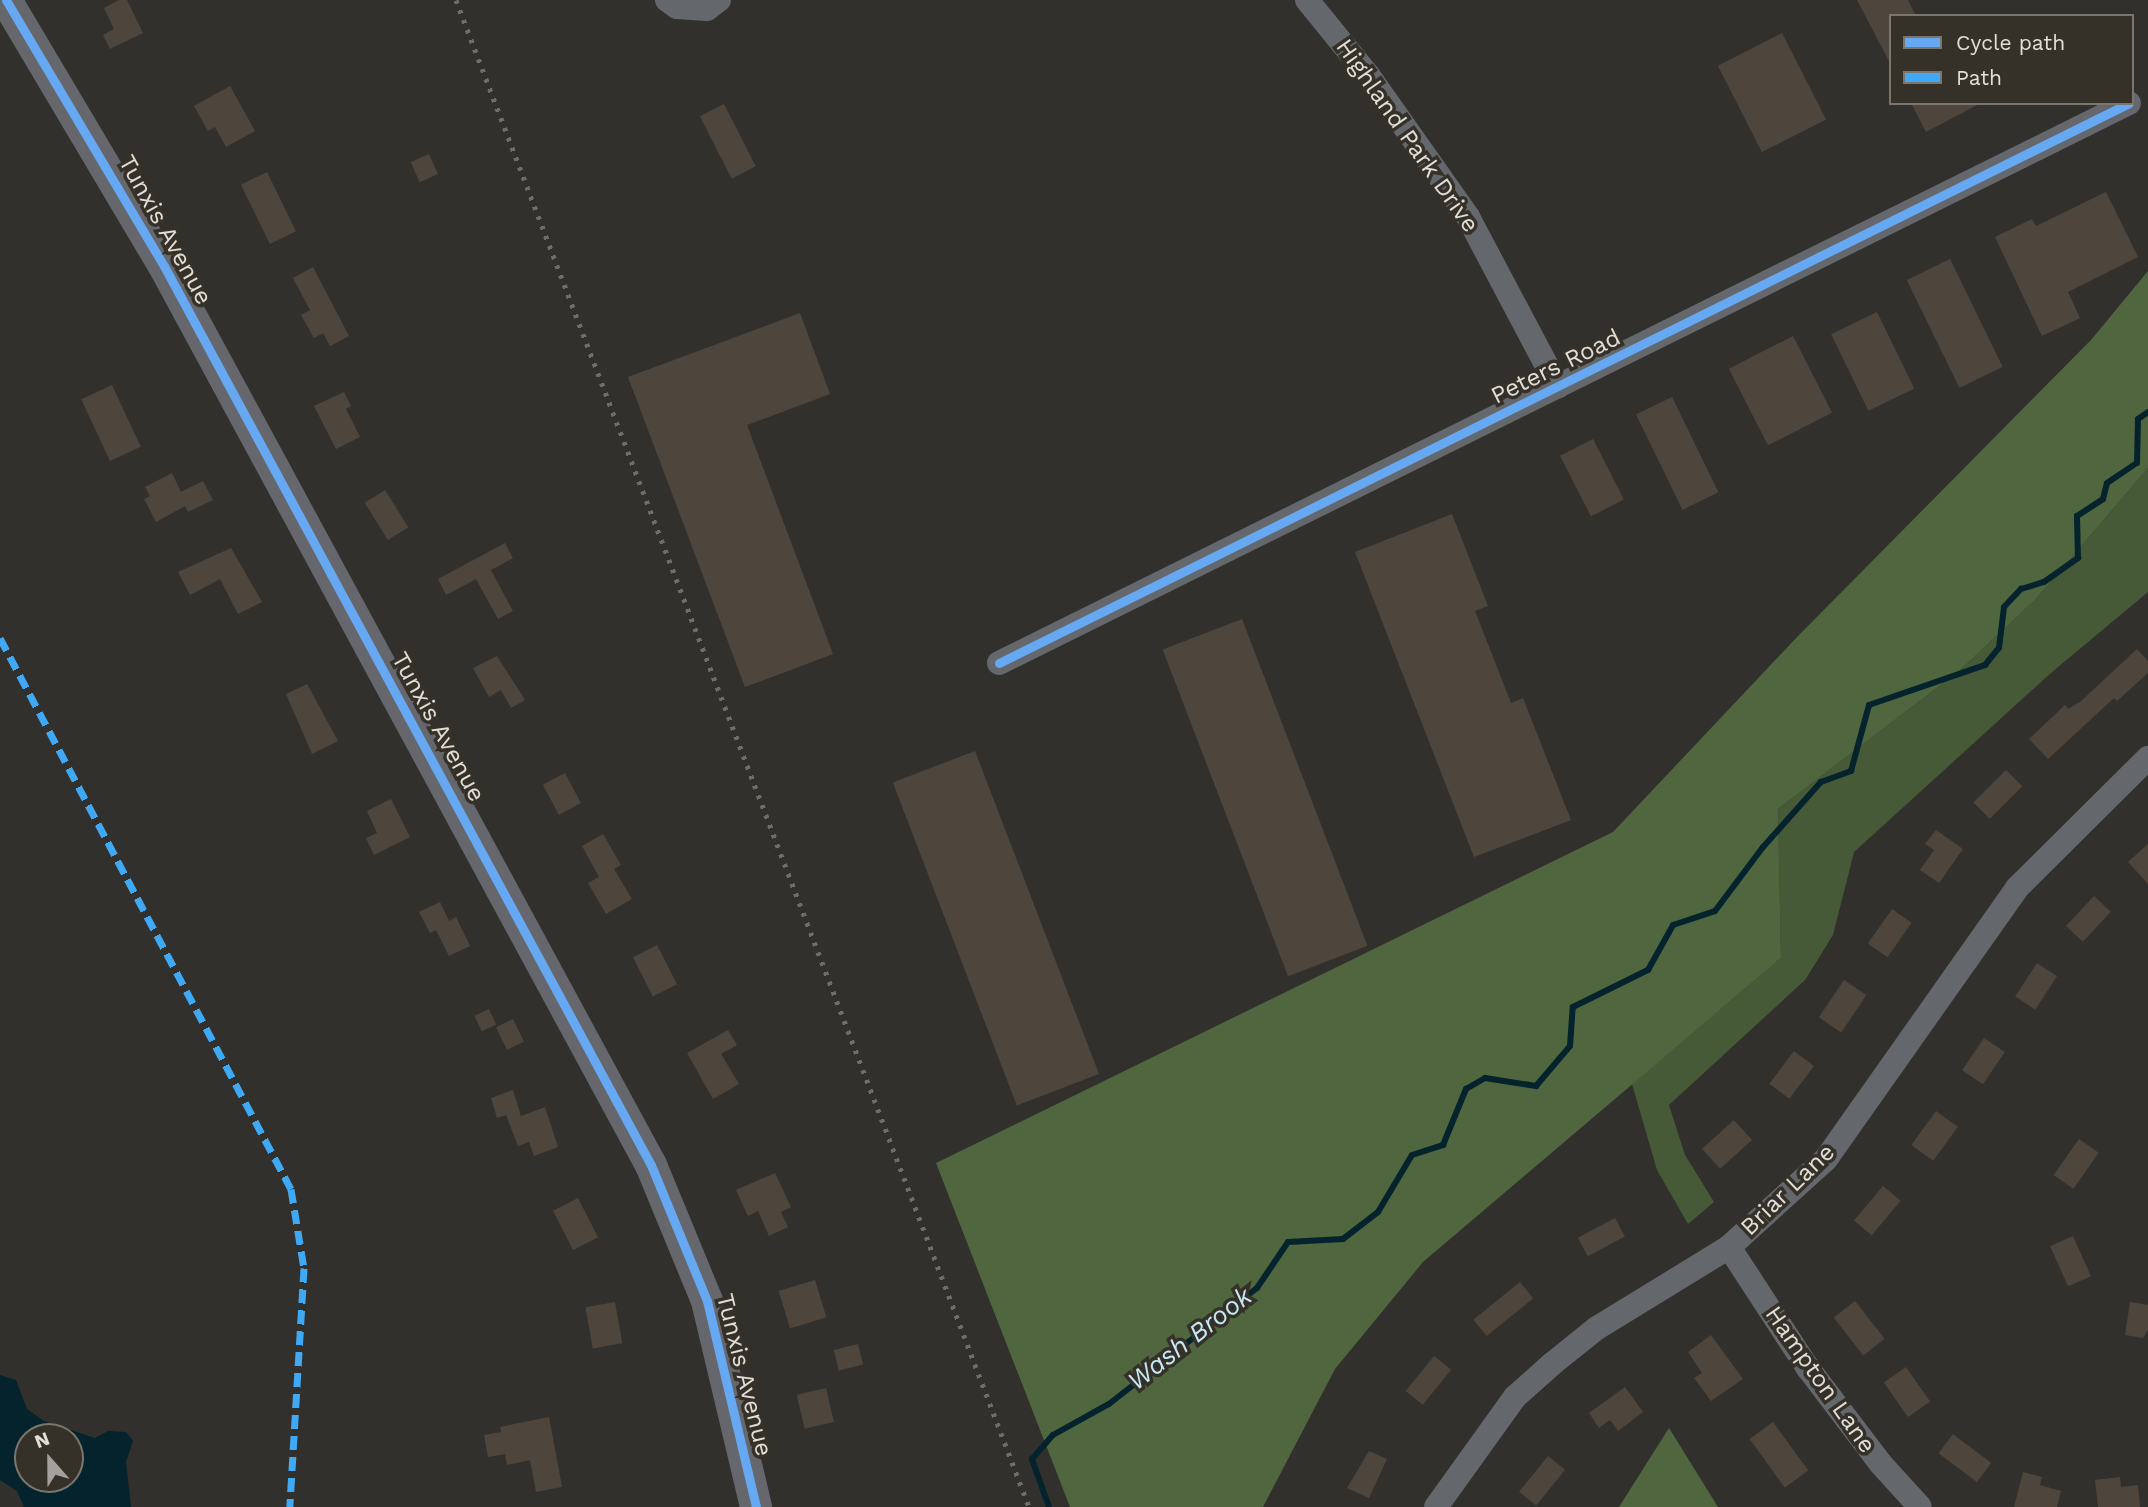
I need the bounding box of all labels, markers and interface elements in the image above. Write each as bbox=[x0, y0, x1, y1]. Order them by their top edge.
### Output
legend bbox=[1889, 14, 2134, 105]
text: Cycle path bbox=[1956, 30, 2065, 55]
street label: Highland Park Drive bbox=[1329, 33, 1485, 239]
text: Path bbox=[1956, 65, 2002, 90]
street label: Tunxis Avenue bbox=[112, 150, 218, 310]
street label: Peters Road bbox=[1487, 323, 1625, 411]
street label: Tunxis Avenue bbox=[385, 647, 491, 807]
street label: Briar Lane bbox=[1735, 1138, 1841, 1242]
water label: Wash Brook bbox=[1122, 1281, 1258, 1397]
street label: Tunxis Avenue bbox=[710, 1290, 778, 1460]
street label: Hampton Lane bbox=[1759, 1301, 1881, 1459]
north arrow bbox=[14, 1423, 84, 1493]
text: N bbox=[31, 1427, 53, 1453]

